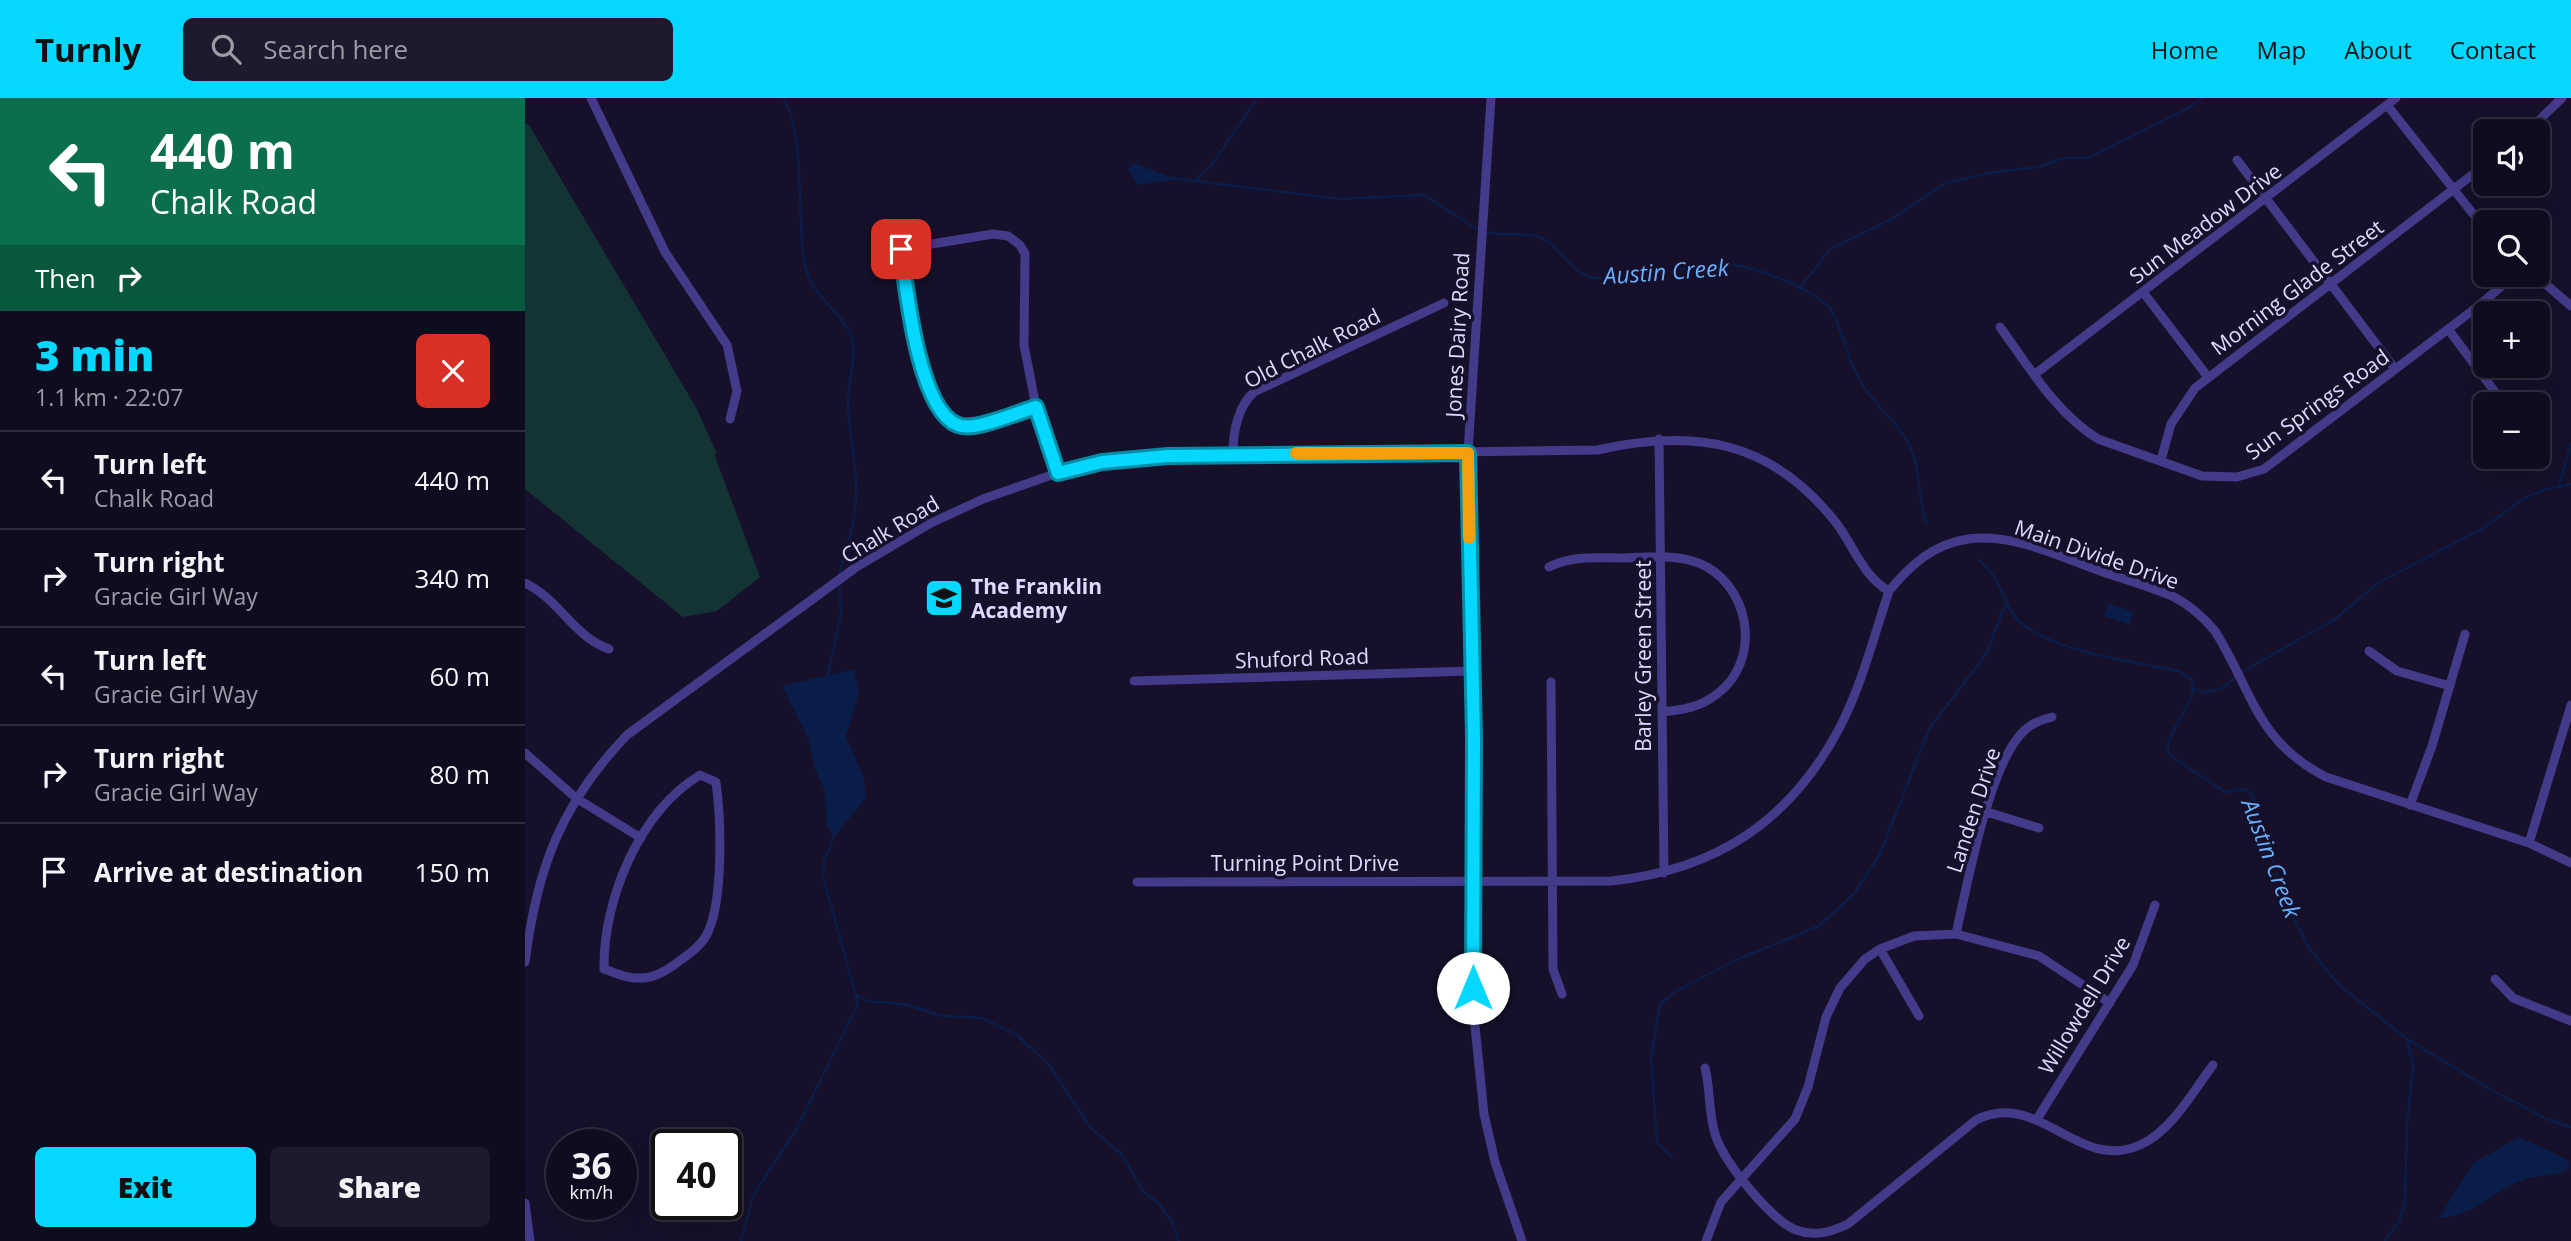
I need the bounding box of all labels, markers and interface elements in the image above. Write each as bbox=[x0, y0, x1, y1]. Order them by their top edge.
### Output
search box bbox=[183, 18, 673, 81]
text: Turnly bbox=[35, 27, 141, 72]
icon: search bbox=[207, 30, 245, 68]
text: Search here bbox=[263, 31, 408, 67]
text: Home bbox=[2151, 33, 2219, 66]
text: Map bbox=[2257, 33, 2306, 66]
text: About bbox=[2344, 33, 2412, 66]
text: Contact bbox=[2450, 33, 2536, 66]
text: 440 m bbox=[150, 117, 295, 183]
map controls bbox=[2473, 119, 2550, 469]
button: sound bbox=[2473, 119, 2550, 196]
icon: left bbox=[35, 126, 126, 217]
street label: Sun Meadow Drive bbox=[2123, 157, 2287, 289]
text: Chalk Road bbox=[150, 180, 317, 223]
button: search bbox=[2473, 210, 2550, 287]
street label: Morning Glade Street bbox=[2205, 213, 2389, 361]
pin bbox=[871, 219, 931, 279]
icon: arrive bbox=[882, 230, 920, 268]
water label: Austin Creek bbox=[1600, 251, 1730, 291]
street label: Jones Dairy Road bbox=[1439, 252, 1475, 420]
icon: right bbox=[110, 259, 148, 297]
text: Then bbox=[35, 260, 96, 296]
button: + bbox=[2473, 301, 2550, 378]
street label: Old Chalk Road bbox=[1239, 302, 1385, 394]
text: 3 min bbox=[35, 326, 154, 383]
button: close bbox=[416, 334, 490, 408]
street label: Sun Springs Road bbox=[2240, 342, 2394, 466]
text: 1.1 km · 22:07 bbox=[35, 381, 183, 413]
button: − bbox=[2473, 392, 2550, 469]
text: Turn left bbox=[94, 446, 206, 482]
icon: left bbox=[35, 461, 73, 499]
text: 440 m bbox=[415, 462, 490, 498]
text: Chalk Road bbox=[94, 482, 214, 514]
street label: Chalk Road bbox=[836, 489, 944, 569]
street label: Main Divide Drive bbox=[2011, 513, 2183, 595]
text: Turn right bbox=[94, 544, 225, 580]
icon: right bbox=[35, 559, 73, 597]
text: 340 m bbox=[415, 560, 490, 596]
street label: Barley Green Street bbox=[1629, 560, 1657, 752]
place label: The Franklin Academy bbox=[971, 572, 1102, 624]
school or university icon: The Franklin Academy bbox=[923, 577, 965, 619]
text: Gracie Girl Way bbox=[94, 580, 258, 612]
text: Turn left bbox=[94, 642, 206, 678]
street label: Shuford Road bbox=[1235, 642, 1369, 674]
icon: left bbox=[35, 657, 73, 695]
text: 60 m bbox=[429, 658, 490, 694]
text: Gracie Girl Way bbox=[94, 678, 258, 710]
text: Turn right bbox=[94, 740, 225, 776]
street label: Landen Drive bbox=[1940, 744, 2006, 876]
icon: right bbox=[35, 755, 73, 793]
text: 80 m bbox=[429, 756, 490, 792]
text: Gracie Girl Way bbox=[94, 776, 258, 808]
water label: Austin Creek bbox=[2234, 792, 2310, 923]
street label: Turning Point Drive bbox=[1211, 849, 1399, 877]
icon: arrive bbox=[35, 853, 73, 891]
text: Arrive at destination bbox=[94, 854, 363, 890]
text: 150 m bbox=[415, 854, 490, 890]
street label: Willowdell Drive bbox=[2032, 931, 2136, 1079]
position arrow bbox=[1436, 951, 1510, 1025]
speed limit sign: 40 bbox=[651, 1129, 742, 1220]
text: 36 bbox=[571, 1142, 612, 1189]
button: Exit bbox=[35, 1147, 256, 1227]
button: Share bbox=[270, 1147, 490, 1227]
text: km/h bbox=[570, 1180, 613, 1204]

